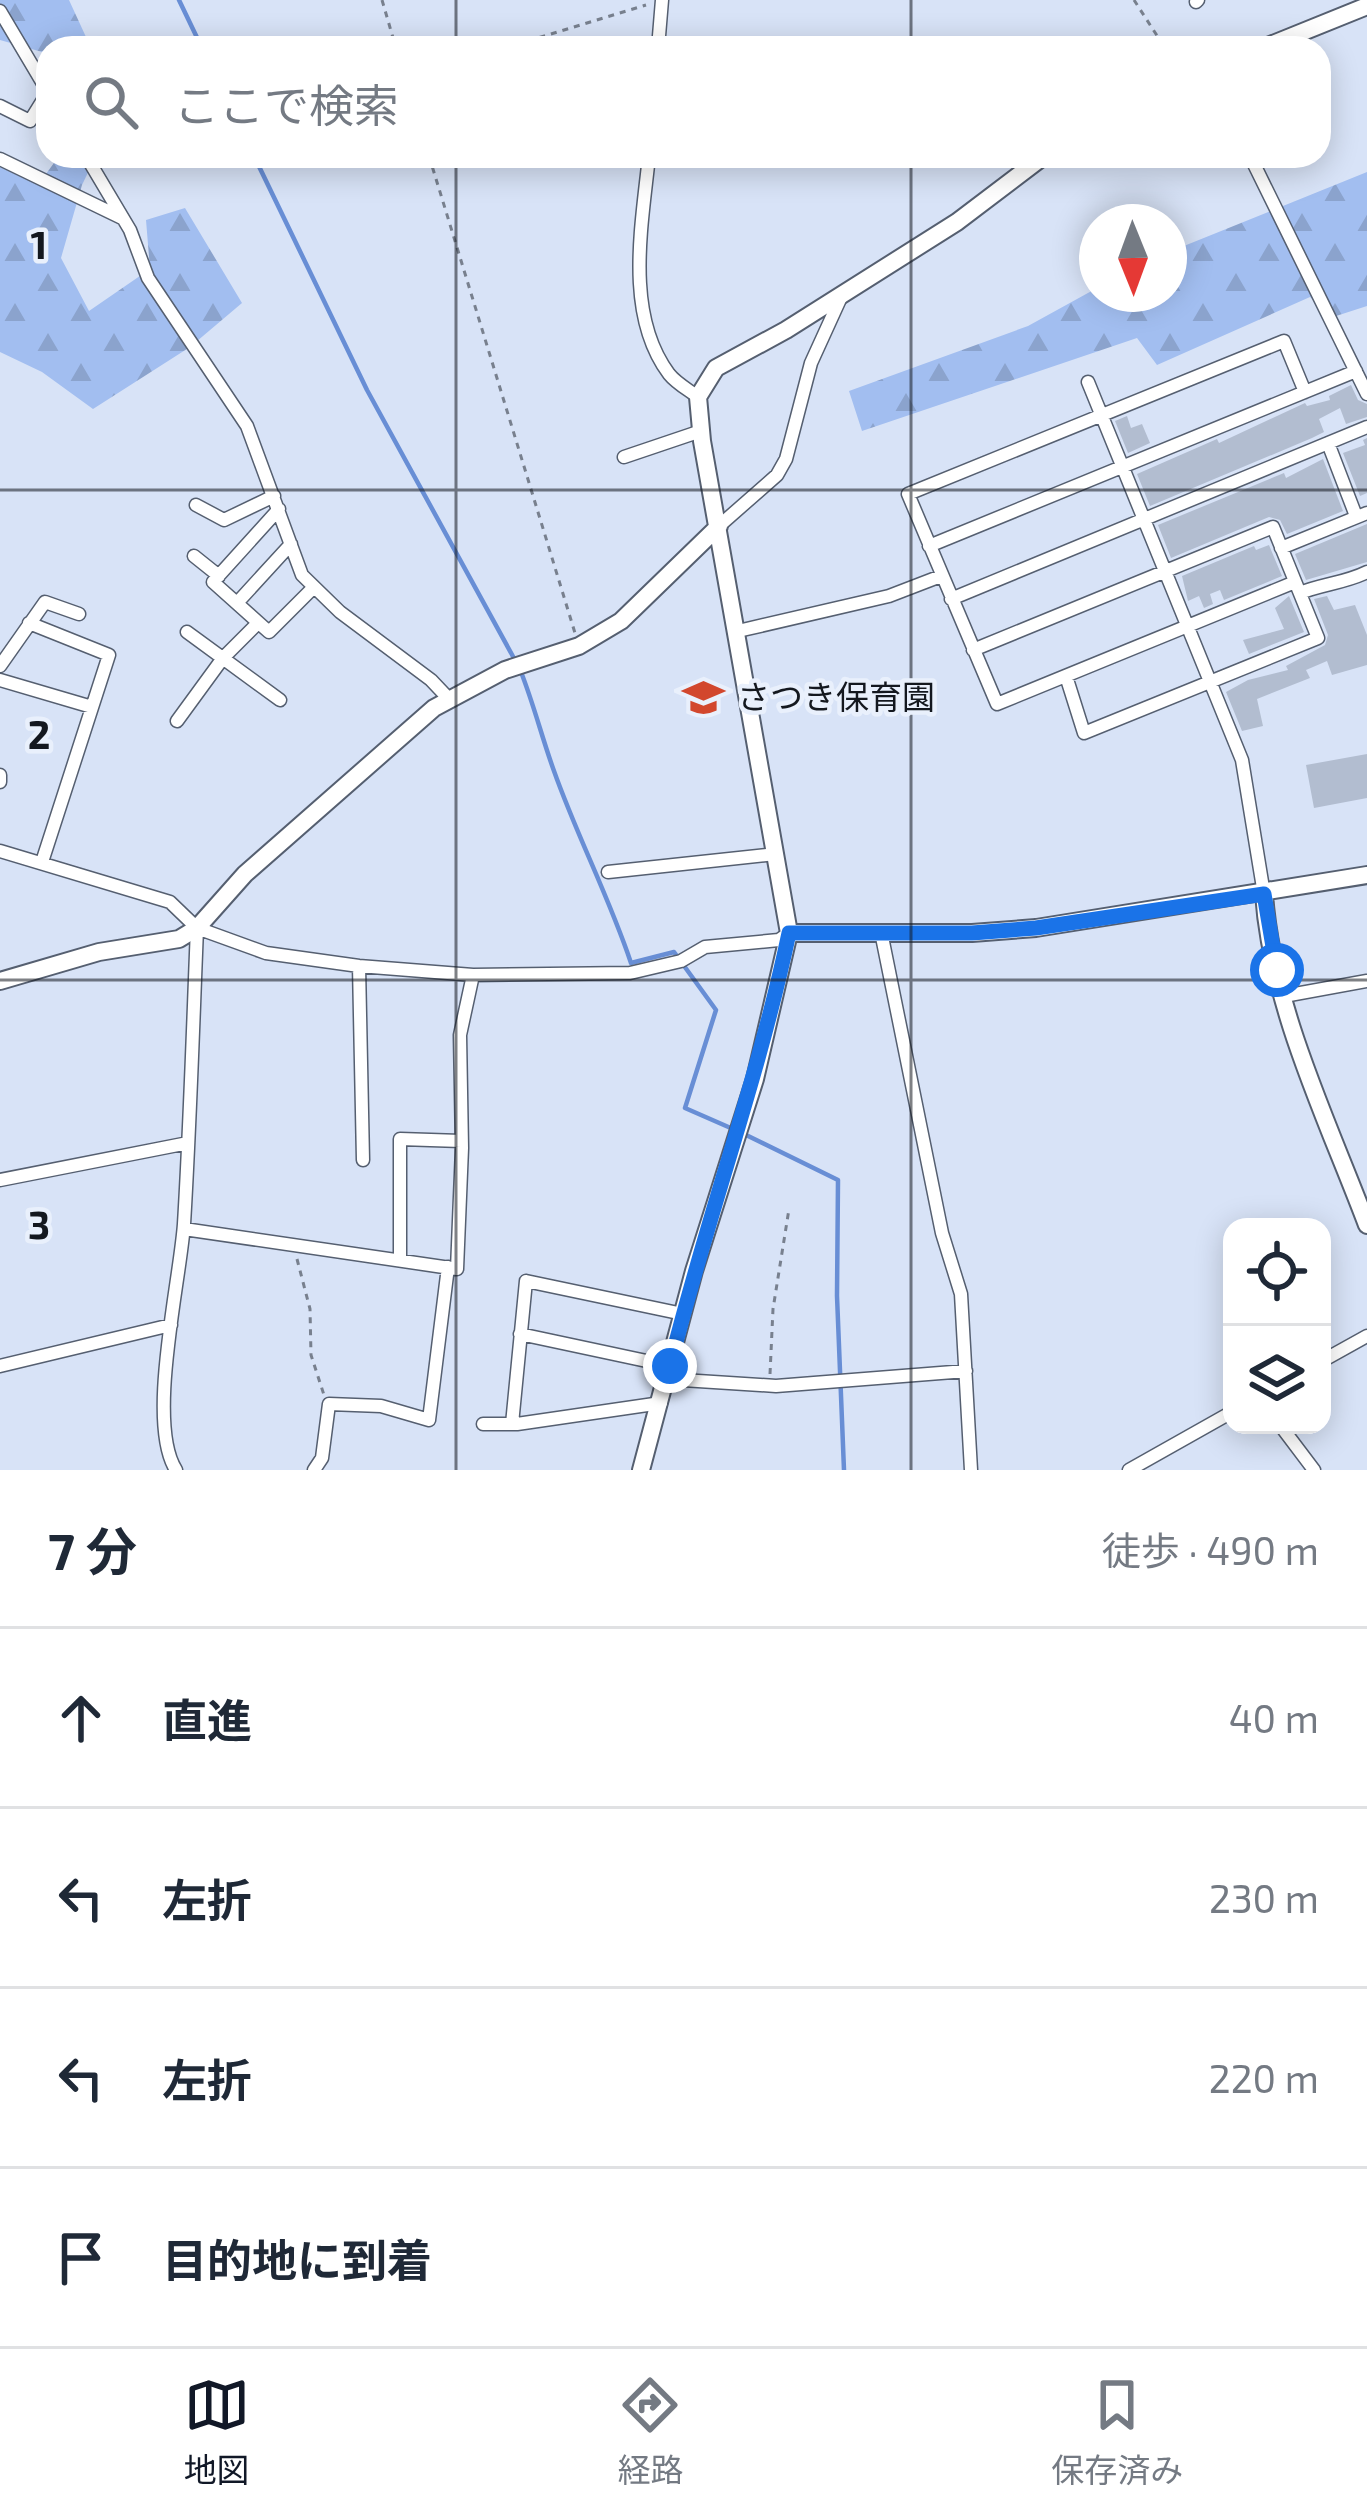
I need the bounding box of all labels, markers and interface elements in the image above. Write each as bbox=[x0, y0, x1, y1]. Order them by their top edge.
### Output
search box bbox=[36, 36, 1331, 168]
icon: search bbox=[78, 69, 144, 135]
text: ここで検索 bbox=[174, 77, 399, 131]
north arrow bbox=[1079, 204, 1187, 312]
text: 1 bbox=[31, 220, 47, 267]
school or university icon: さつき保育園 bbox=[680, 674, 726, 720]
place label: さつき保育園 bbox=[737, 676, 935, 716]
text: 2 bbox=[28, 710, 50, 757]
route start bbox=[1250, 943, 1304, 997]
text: 3 bbox=[28, 1200, 50, 1247]
map controls bbox=[1223, 1218, 1331, 1434]
button: locate bbox=[1223, 1218, 1331, 1326]
button: layers bbox=[1223, 1326, 1331, 1434]
route end bbox=[643, 1339, 697, 1393]
text: 7 分 bbox=[48, 1519, 137, 1580]
text: 徒歩 · 490 m bbox=[1102, 1526, 1319, 1573]
icon: ahead bbox=[48, 1685, 114, 1751]
text: 直進 bbox=[162, 1692, 252, 1746]
text: 40 m bbox=[1229, 1694, 1319, 1741]
icon: left bbox=[48, 1865, 114, 1931]
text: 左折 bbox=[162, 1872, 252, 1926]
text: 230 m bbox=[1209, 1874, 1319, 1921]
icon: left bbox=[48, 2045, 114, 2111]
text: 左折 bbox=[162, 2052, 252, 2106]
text: 220 m bbox=[1209, 2054, 1319, 2101]
icon: arrive bbox=[48, 2225, 114, 2291]
text: 目的地に到着 bbox=[162, 2232, 432, 2286]
tab: 地図 bbox=[184, 2372, 250, 2492]
tab: 経路 bbox=[617, 2372, 683, 2492]
tab: 保存済み bbox=[1051, 2372, 1183, 2492]

